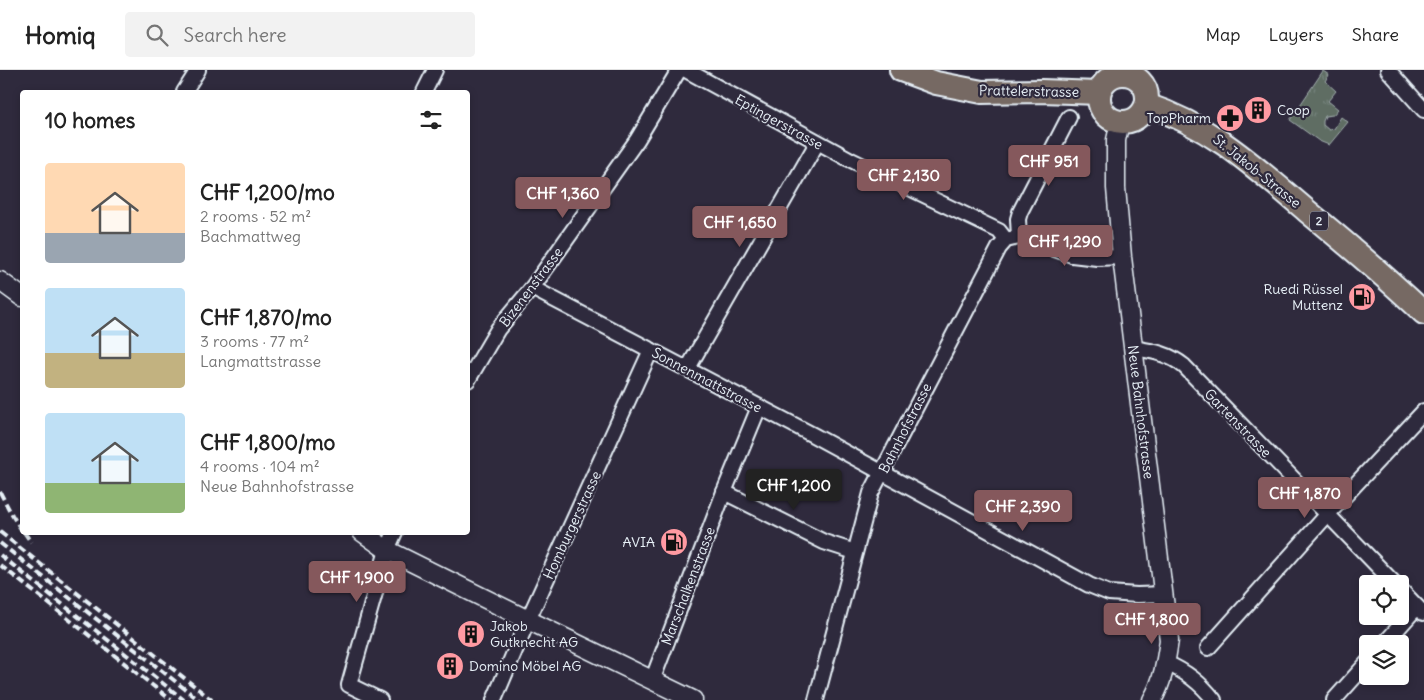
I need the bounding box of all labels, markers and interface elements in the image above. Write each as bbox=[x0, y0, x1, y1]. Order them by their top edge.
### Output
search box bbox=[125, 12, 475, 57]
text: Homiq bbox=[25, 20, 95, 50]
icon: search bbox=[143, 21, 171, 49]
text: Search here bbox=[183, 23, 286, 47]
text: Map bbox=[1205, 23, 1240, 46]
text: Layers bbox=[1268, 23, 1324, 46]
text: Share bbox=[1352, 23, 1399, 46]
street label: Prattelerstrasse bbox=[979, 81, 1079, 101]
street label: Eptingerstrasse bbox=[732, 90, 826, 154]
building icon: Coop bbox=[1243, 95, 1273, 125]
place label: Coop bbox=[1277, 101, 1310, 119]
pharmacy icon: TopPharm bbox=[1215, 103, 1245, 133]
icon: filters bbox=[417, 106, 445, 134]
text: 10 homes bbox=[45, 107, 135, 134]
place label: TopPharm bbox=[1146, 109, 1211, 127]
street label: St. Jakob-Strasse bbox=[1209, 130, 1305, 212]
pin: CHF 951 bbox=[1003, 144, 1095, 187]
text: CHF 951 bbox=[1019, 151, 1079, 171]
pin: CHF 2,130 bbox=[847, 158, 961, 201]
text: CHF 2,130 bbox=[868, 165, 940, 185]
pin: CHF 1,360 bbox=[506, 176, 620, 219]
text: CHF 1,200/mo bbox=[200, 179, 335, 206]
icon: home bbox=[85, 183, 145, 243]
text: CHF 1,360 bbox=[526, 183, 600, 203]
text: 2 rooms · 52 m² bbox=[200, 206, 311, 226]
pin: CHF 1,650 bbox=[683, 206, 797, 248]
text: CHF 1,650 bbox=[703, 212, 777, 232]
road number: 2 bbox=[1310, 212, 1328, 230]
pin: CHF 1,290 bbox=[1008, 224, 1122, 267]
text: Bachmattweg bbox=[200, 226, 301, 246]
text: CHF 1,290 bbox=[1029, 231, 1101, 251]
street label: Bizenenstrasse bbox=[495, 244, 567, 330]
place label: Ruedi Rüssel Muttenz bbox=[1263, 280, 1343, 314]
fuel station icon: Ruedi Rüssel Muttenz bbox=[1347, 282, 1377, 312]
text: CHF 1,870/mo bbox=[200, 304, 332, 331]
icon: home bbox=[85, 308, 145, 368]
text: 3 rooms · 77 m² bbox=[200, 331, 309, 351]
street label: Sonnenmattstrasse bbox=[649, 343, 765, 417]
street label: Neue Bahnhofstrasse bbox=[1124, 344, 1158, 480]
text: Langmattstrasse bbox=[200, 351, 321, 371]
street label: Bahnhofstrasse bbox=[875, 380, 935, 476]
street label: Gartenstrasse bbox=[1201, 385, 1275, 461]
text: CHF 1,800/mo bbox=[200, 429, 335, 456]
icon: home bbox=[85, 433, 145, 493]
text: 4 rooms · 104 m² bbox=[200, 456, 320, 476]
street label: Homburgerstrasse bbox=[539, 468, 605, 582]
pin: CHF 1,200 bbox=[737, 468, 851, 511]
text: CHF 1,200 bbox=[757, 475, 831, 495]
text: Neue Bahnhofstrasse bbox=[200, 476, 354, 496]
pin: CHF 1,870 bbox=[1248, 476, 1362, 519]
text: CHF 1,870 bbox=[1269, 483, 1341, 503]
pin: CHF 2,390 bbox=[966, 490, 1080, 532]
text: CHF 2,390 bbox=[985, 496, 1061, 516]
street label: Marschalkenstrasse bbox=[657, 524, 719, 648]
fuel station icon: AVIA bbox=[659, 527, 689, 557]
place label: AVIA bbox=[623, 533, 655, 551]
pin: CHF 1,900 bbox=[300, 560, 414, 603]
text: CHF 1,900 bbox=[320, 567, 394, 587]
map controls bbox=[1359, 575, 1409, 685]
button: locate bbox=[1359, 575, 1409, 625]
pin: CHF 1,800 bbox=[1095, 602, 1209, 645]
text: CHF 1,800 bbox=[1115, 609, 1189, 629]
place label: Jakob Gutknecht AG bbox=[490, 617, 578, 651]
building icon: Jakob Gutknecht AG bbox=[456, 619, 486, 649]
button: layers bbox=[1359, 635, 1409, 685]
building icon: Domino Möbel AG bbox=[435, 651, 465, 681]
place label: Domino Möbel AG bbox=[469, 657, 581, 675]

